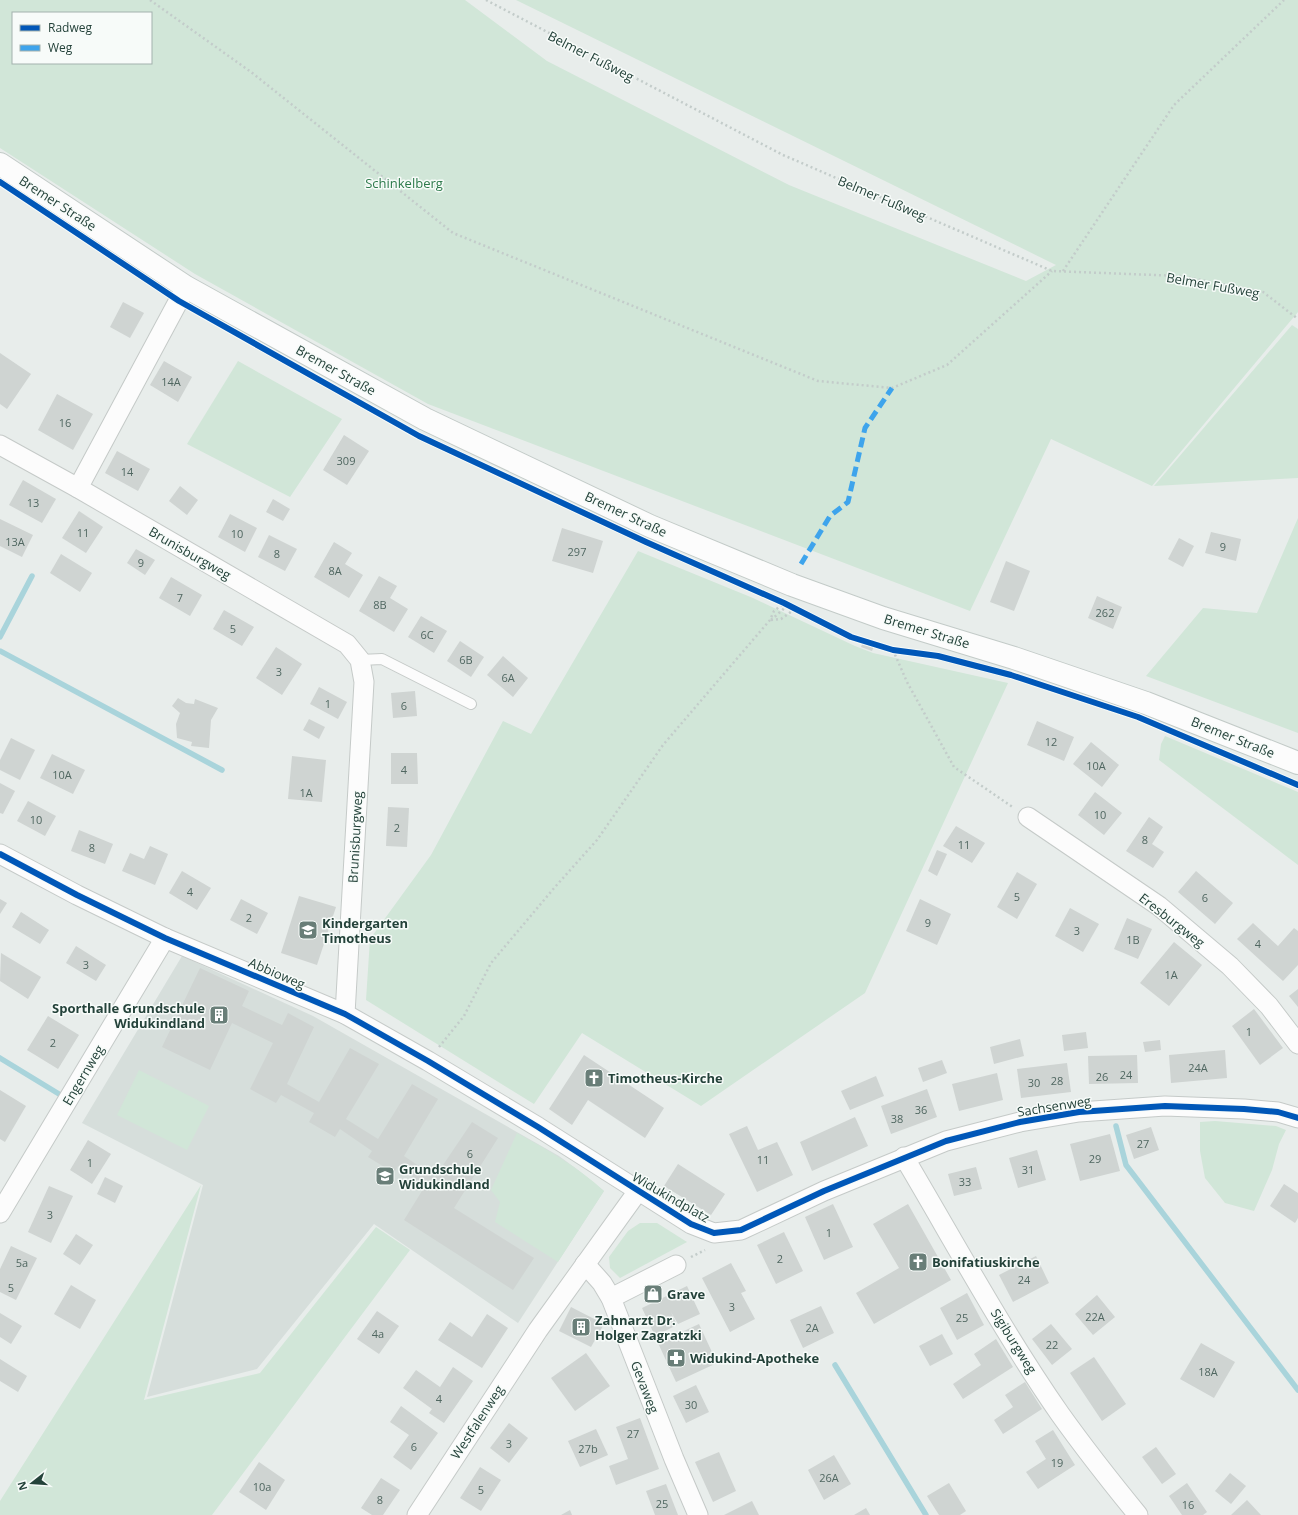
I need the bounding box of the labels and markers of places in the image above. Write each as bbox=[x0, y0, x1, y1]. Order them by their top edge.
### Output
place label: Kindergarten Timotheus bbox=[322, 914, 408, 947]
school or university icon: Kindergarten Timotheus bbox=[297, 919, 319, 941]
place label: Sporthalle Grundschule Widukindland bbox=[52, 999, 205, 1032]
building icon: Sporthalle Grundschule Widukindland bbox=[208, 1004, 230, 1026]
church icon: Timotheus-Kirche bbox=[583, 1067, 605, 1089]
place label: Timotheus-Kirche bbox=[608, 1069, 723, 1087]
place label: Grundschule Widukindland bbox=[399, 1160, 490, 1193]
school or university icon: Grundschule Widukindland bbox=[374, 1165, 396, 1187]
church icon: Bonifatiuskirche bbox=[907, 1251, 929, 1273]
place label: Bonifatiuskirche bbox=[932, 1253, 1040, 1271]
shop icon: Grave bbox=[642, 1283, 664, 1305]
place label: Grave bbox=[667, 1285, 706, 1303]
place label: Zahnarzt Dr. Holger Zagratzki bbox=[595, 1311, 702, 1344]
building icon: Zahnarzt Dr. Holger Zagratzki bbox=[570, 1316, 592, 1338]
pharmacy icon: Widukind-Apotheke bbox=[665, 1347, 687, 1369]
place label: Widukind-Apotheke bbox=[690, 1349, 819, 1367]

